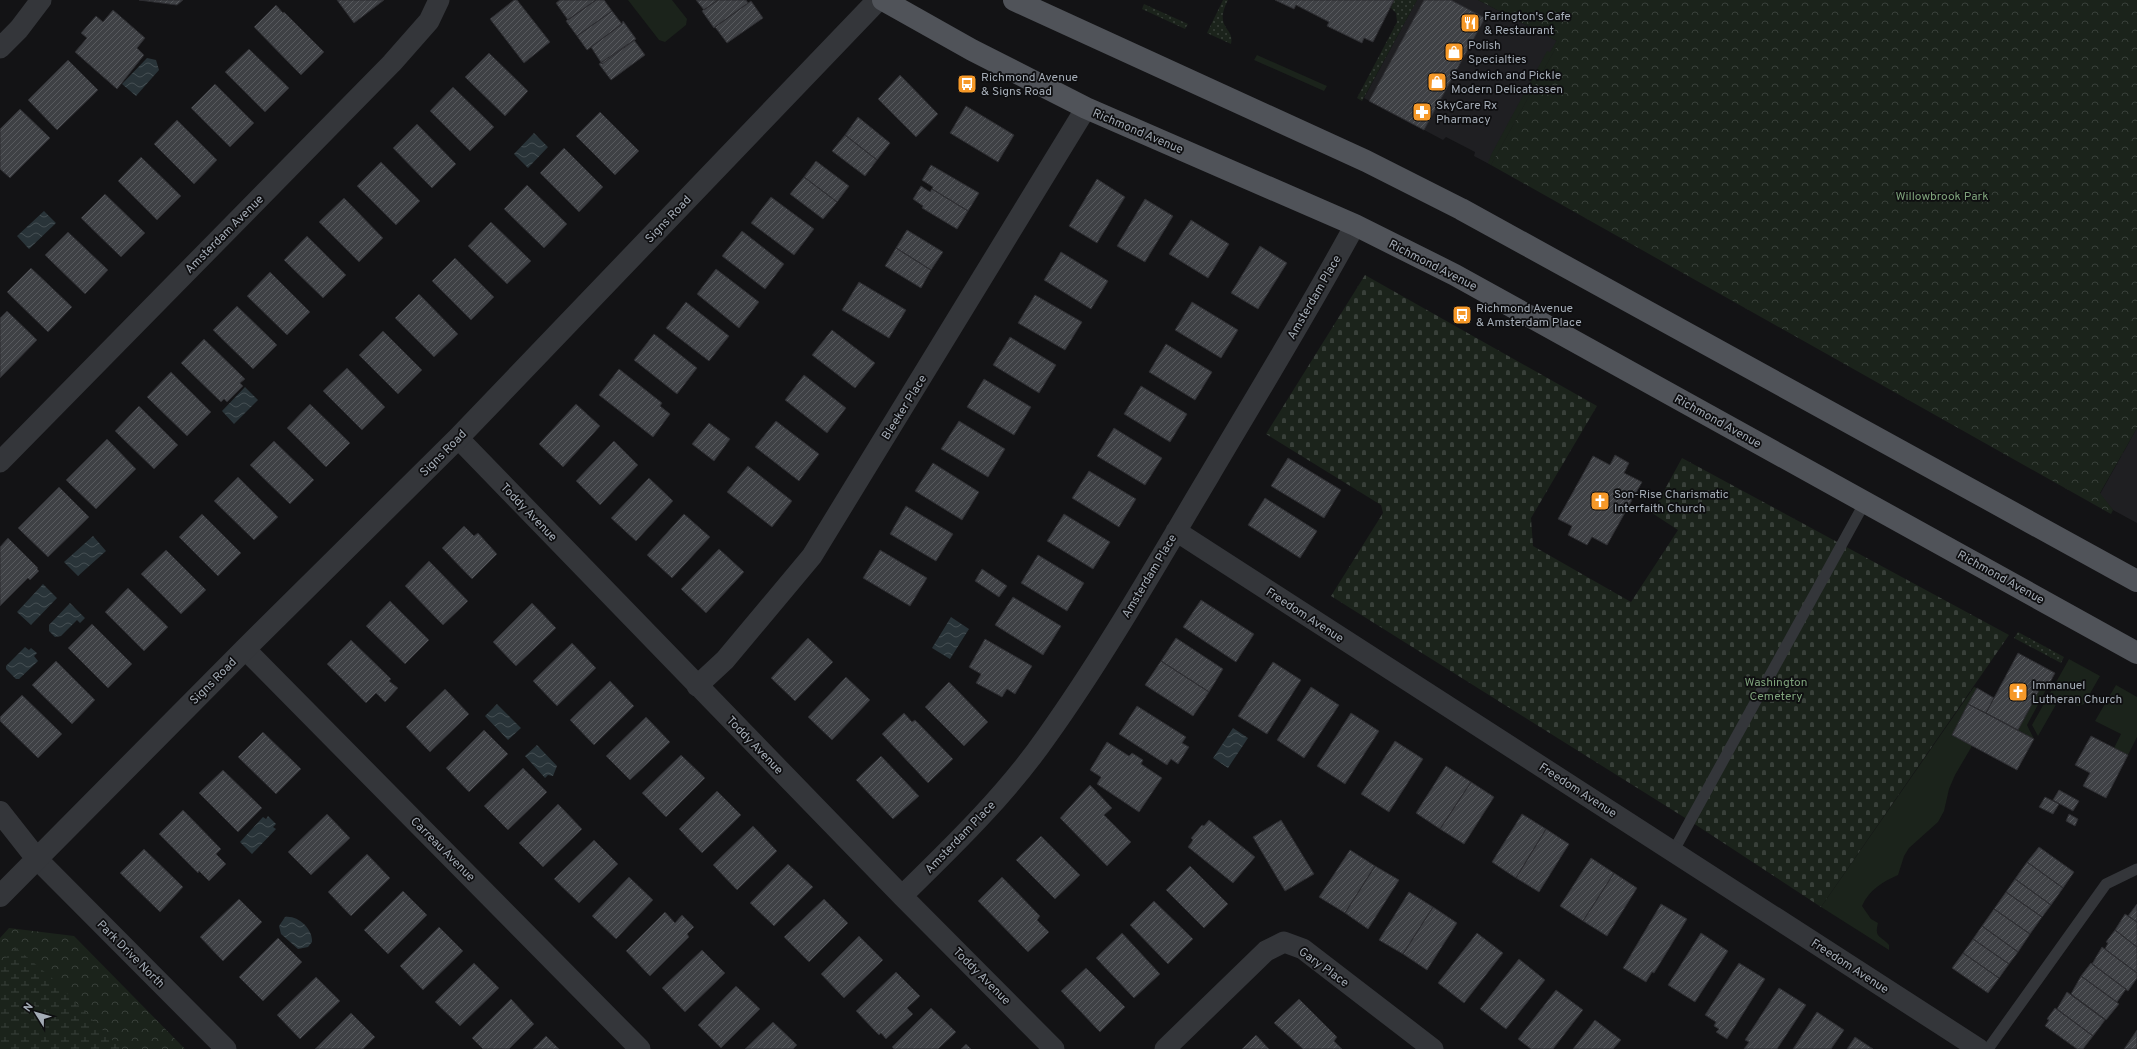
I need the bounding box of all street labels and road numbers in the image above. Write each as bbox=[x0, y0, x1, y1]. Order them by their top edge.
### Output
street label: Richmond Avenue bbox=[1090, 106, 1185, 158]
street label: Amsterdam Avenue bbox=[182, 192, 267, 277]
street label: Signs Road bbox=[642, 193, 695, 247]
street label: Richmond Avenue bbox=[1386, 237, 1479, 295]
street label: Amsterdam Place bbox=[1284, 252, 1346, 343]
street label: Bleeker Place bbox=[878, 372, 931, 443]
street label: Richmond Avenue bbox=[1671, 391, 1764, 452]
street label: Signs Road bbox=[417, 427, 471, 481]
street label: Toddy Avenue bbox=[496, 480, 560, 545]
street label: Amsterdam Place bbox=[1119, 532, 1181, 621]
street label: Richmond Avenue bbox=[1954, 547, 2047, 608]
street label: Freedom Avenue bbox=[1263, 585, 1346, 647]
street label: Signs Road bbox=[187, 655, 241, 709]
street label: Toddy Avenue bbox=[722, 713, 786, 778]
street label: Freedom Avenue bbox=[1536, 760, 1619, 822]
street label: Amsterdam Place bbox=[922, 798, 1000, 877]
street label: Carreau Avenue bbox=[407, 814, 478, 885]
street label: Park Drive North bbox=[93, 917, 168, 992]
street label: Freedom Avenue bbox=[1808, 936, 1891, 998]
street label: Toddy Avenue bbox=[949, 944, 1014, 1009]
street label: Gary Place bbox=[1295, 944, 1352, 991]

